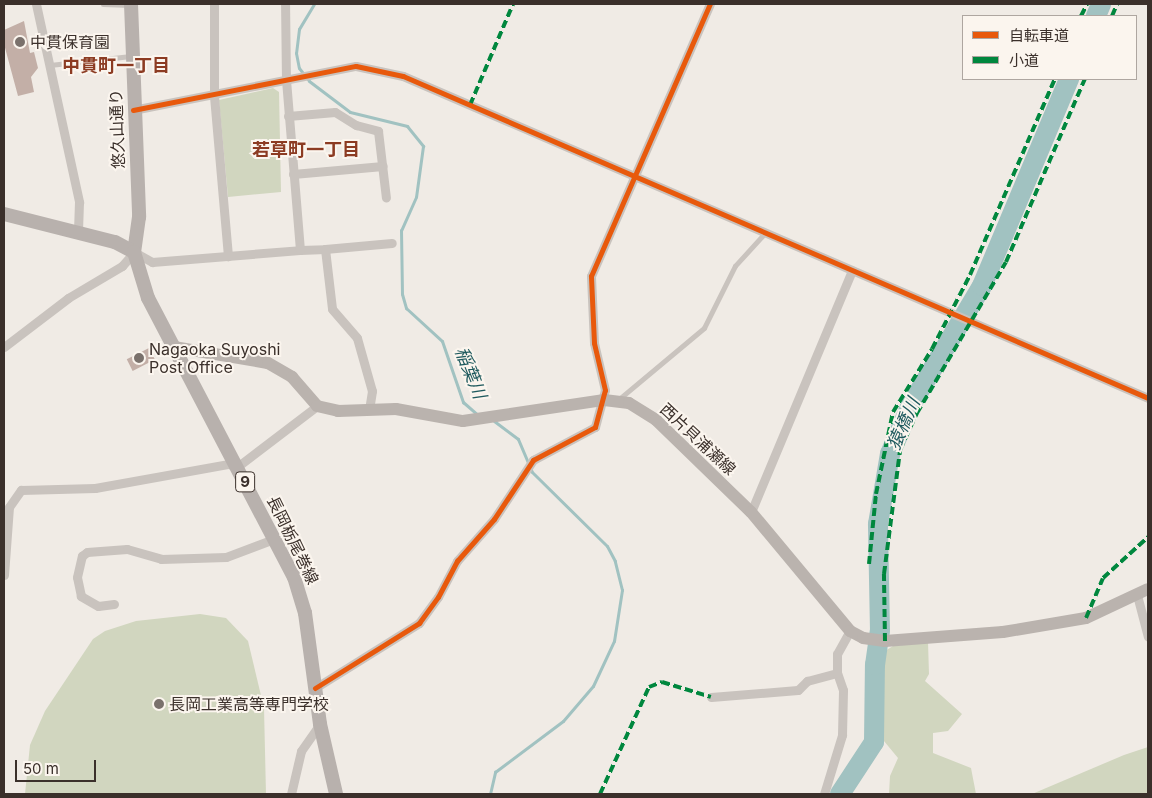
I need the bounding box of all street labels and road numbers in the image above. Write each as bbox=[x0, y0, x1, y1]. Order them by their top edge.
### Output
street label: 悠久山通り bbox=[106, 89, 128, 169]
street label: 西片貝浦瀬線 bbox=[656, 399, 740, 479]
road number: 9 bbox=[235, 470, 255, 494]
street label: 長岡栃尾巻線 bbox=[263, 493, 323, 587]

